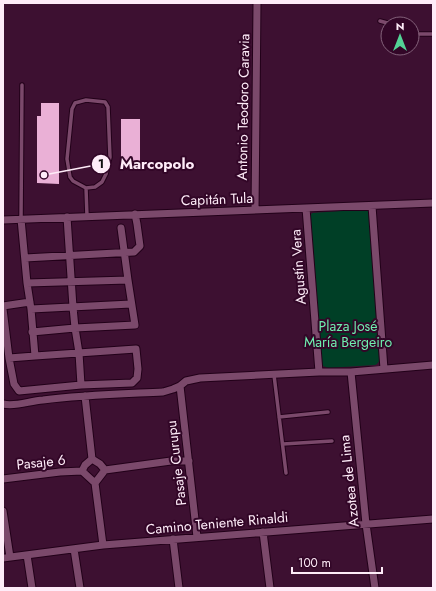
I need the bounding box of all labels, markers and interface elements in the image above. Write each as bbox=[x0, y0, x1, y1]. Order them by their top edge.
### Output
north arrow bbox=[380, 16, 420, 56]
text: N bbox=[396, 18, 404, 34]
street label: Antonio Teodoro Caravia bbox=[232, 33, 254, 181]
callout: Marcopolo bbox=[91, 150, 202, 177]
text: Marcopolo bbox=[120, 153, 194, 175]
text: 1 bbox=[98, 155, 104, 173]
street label: Capitán Tula bbox=[181, 188, 253, 210]
street label: Agustín Vera bbox=[285, 229, 311, 305]
park label: Plaza José María Bergeiro bbox=[304, 316, 392, 352]
street label: Pasaje Curupu bbox=[161, 419, 191, 507]
street label: Azotea de Lima bbox=[334, 434, 364, 528]
street label: Pasaje 6 bbox=[15, 449, 67, 475]
street label: Camino Teniente Rinaldi bbox=[145, 507, 289, 539]
scale bar bbox=[292, 549, 382, 575]
text: 100 m bbox=[298, 554, 331, 572]

